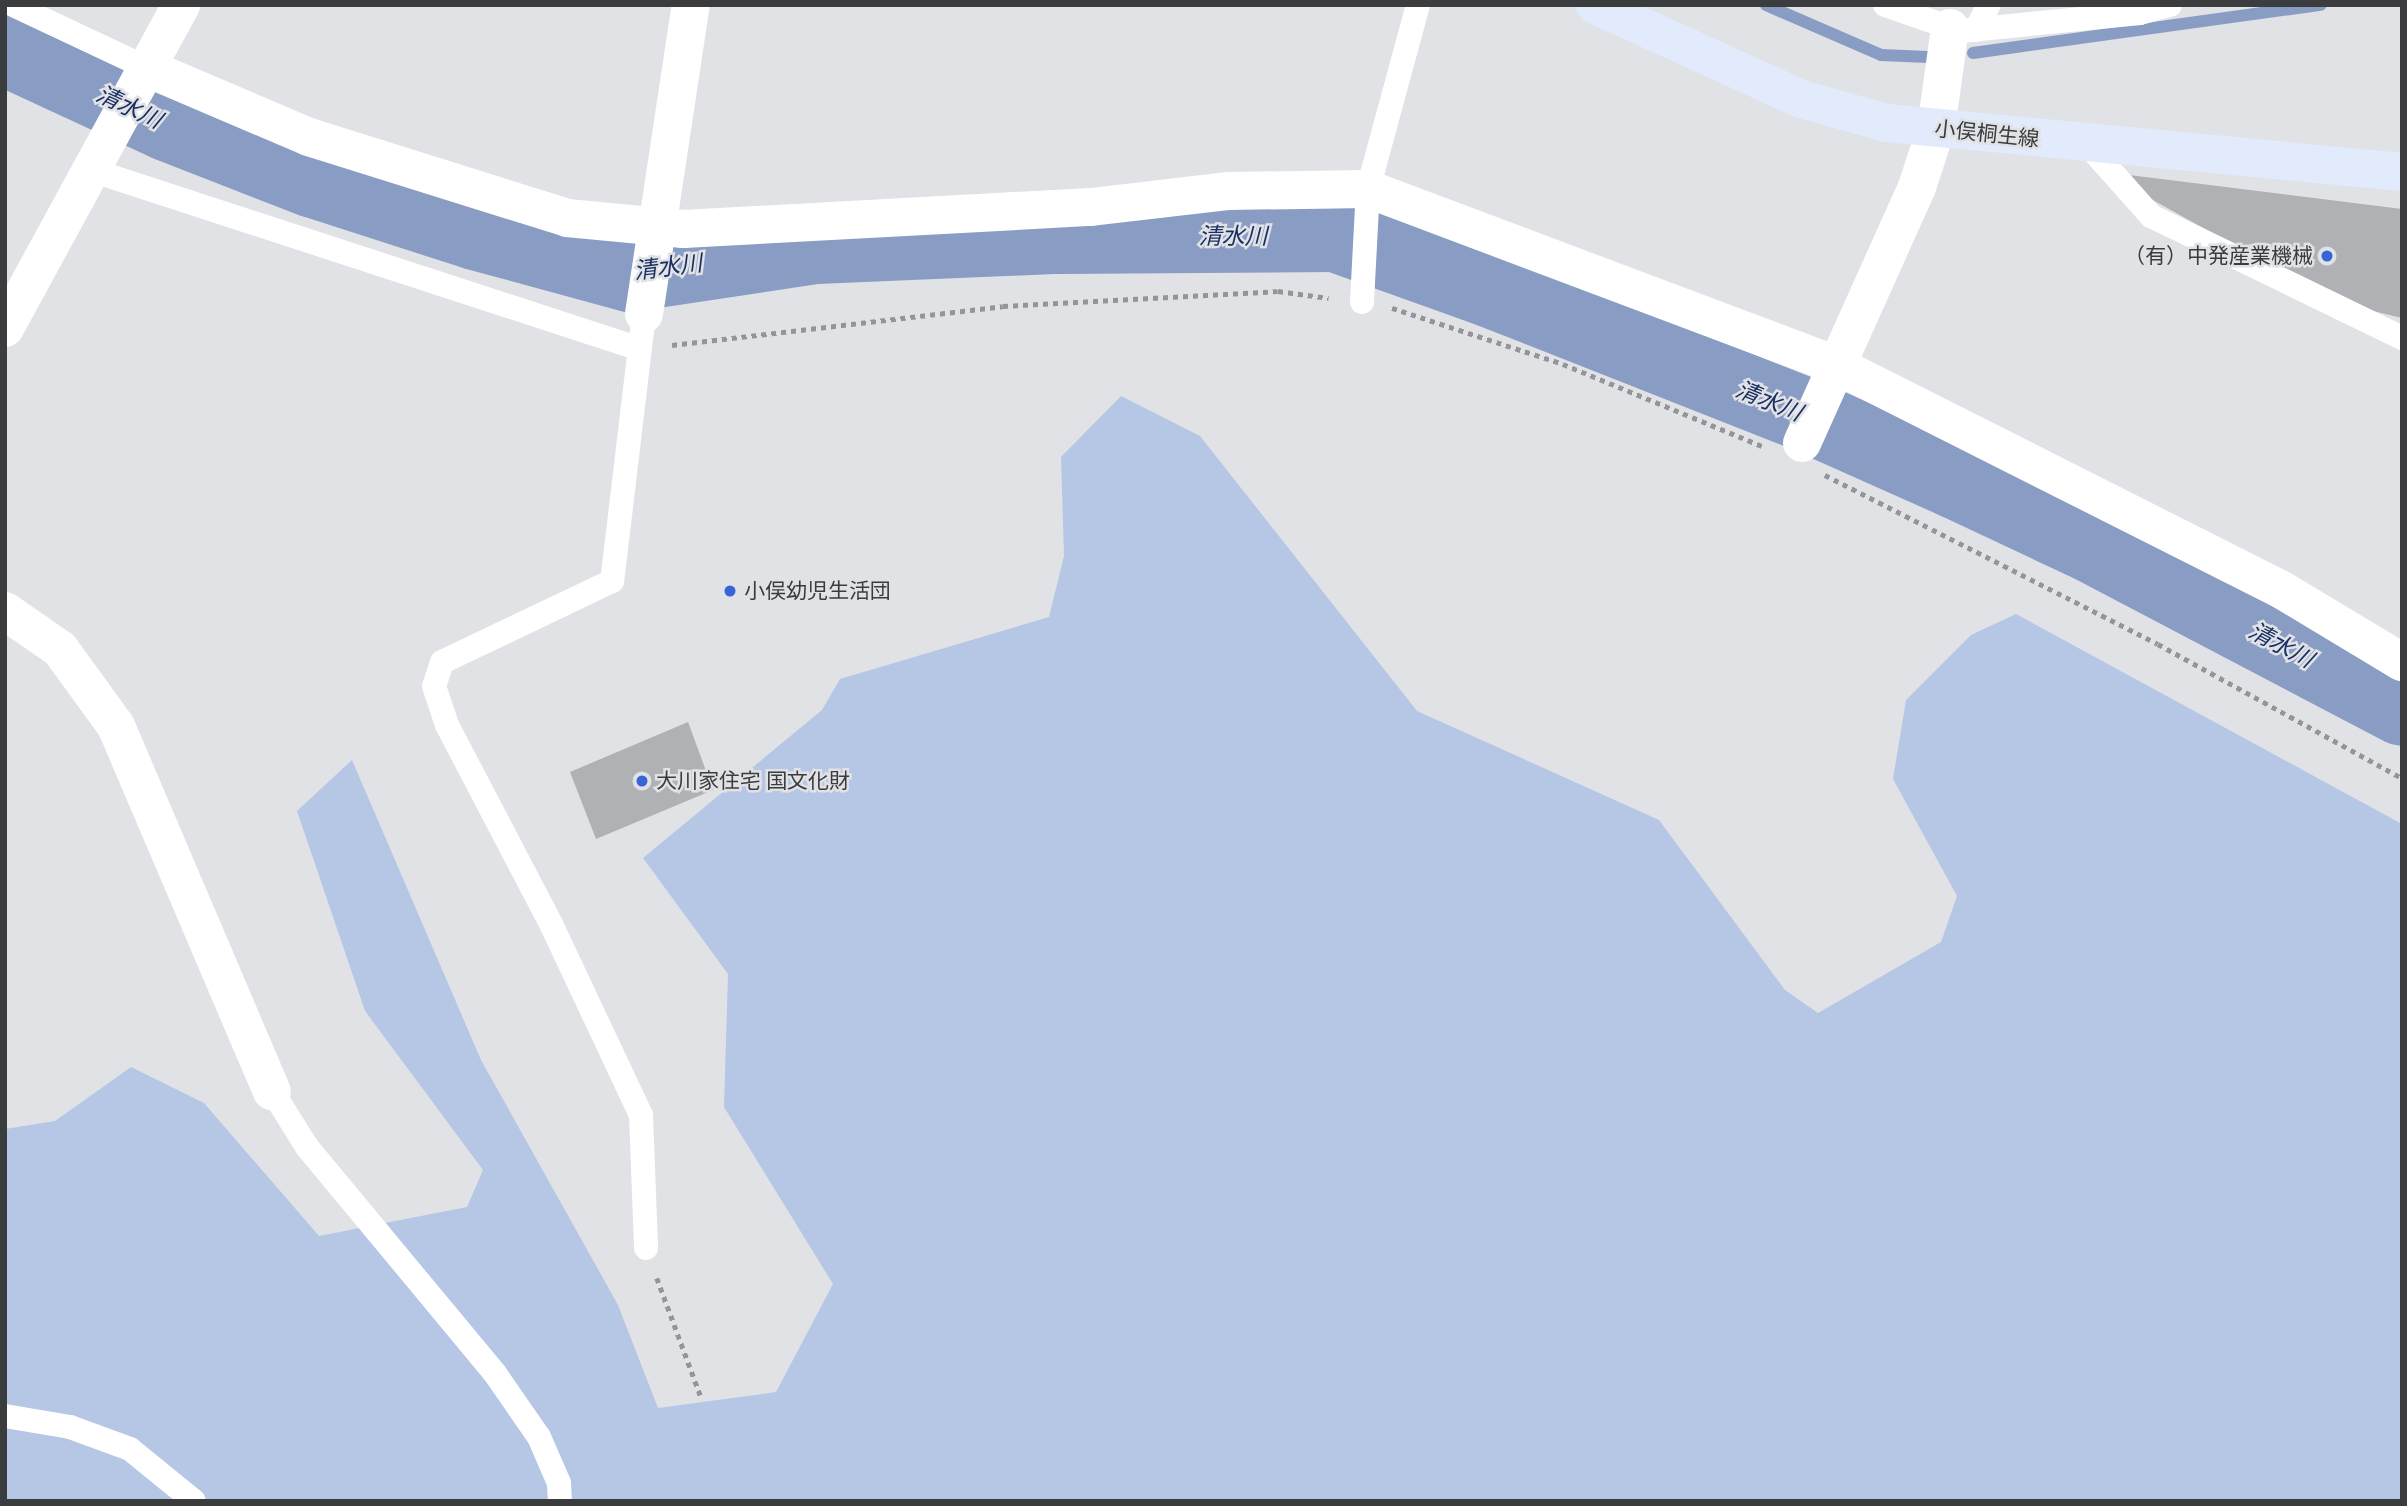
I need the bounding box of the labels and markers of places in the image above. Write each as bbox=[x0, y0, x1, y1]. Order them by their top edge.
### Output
place label: （有）中発産業機械 bbox=[2124, 243, 2313, 269]
marker: （有）中発産業機械 bbox=[2319, 248, 2335, 264]
place label: 小俣幼児生活団 bbox=[744, 578, 891, 604]
marker: 小俣幼児生活団 bbox=[722, 583, 738, 599]
place label: 大川家住宅 国文化財 bbox=[656, 768, 850, 794]
marker: 大川家住宅 国文化財 bbox=[634, 773, 650, 789]

